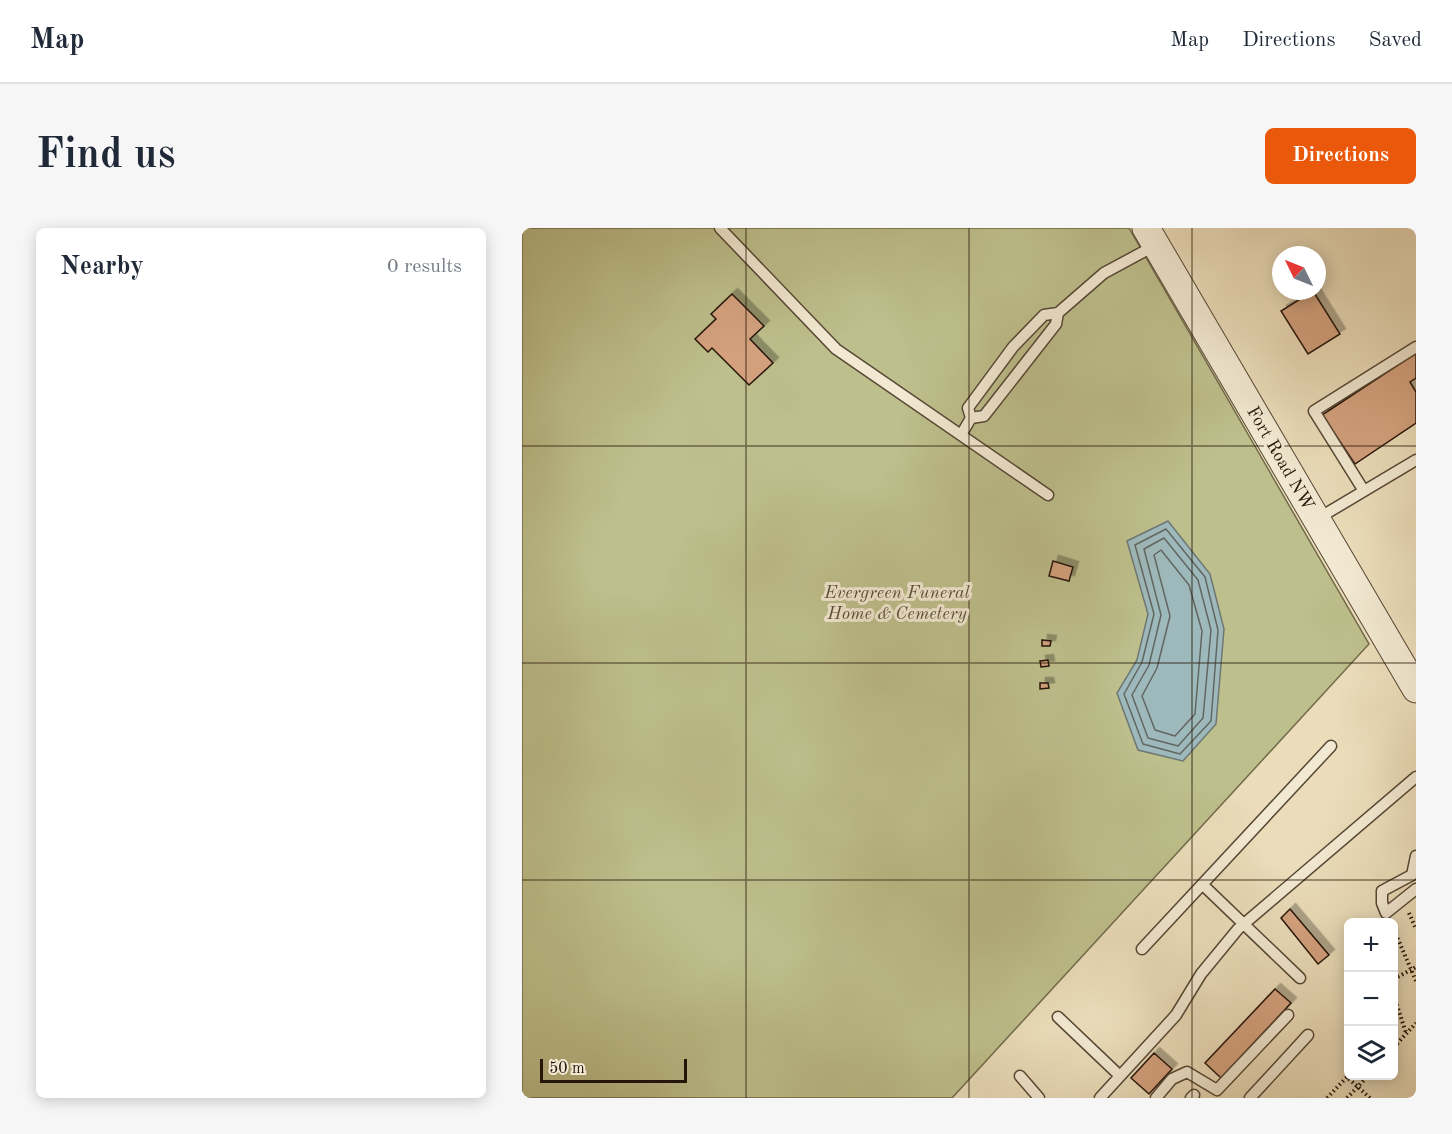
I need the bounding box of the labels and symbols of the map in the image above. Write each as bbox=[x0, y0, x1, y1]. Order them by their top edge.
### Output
north arrow bbox=[1272, 246, 1326, 300]
street label: Fort Road NW bbox=[1243, 403, 1317, 514]
park label: Evergreen Funeral Home & Cemetery bbox=[823, 584, 971, 623]
scale bar bbox=[540, 1056, 687, 1084]

